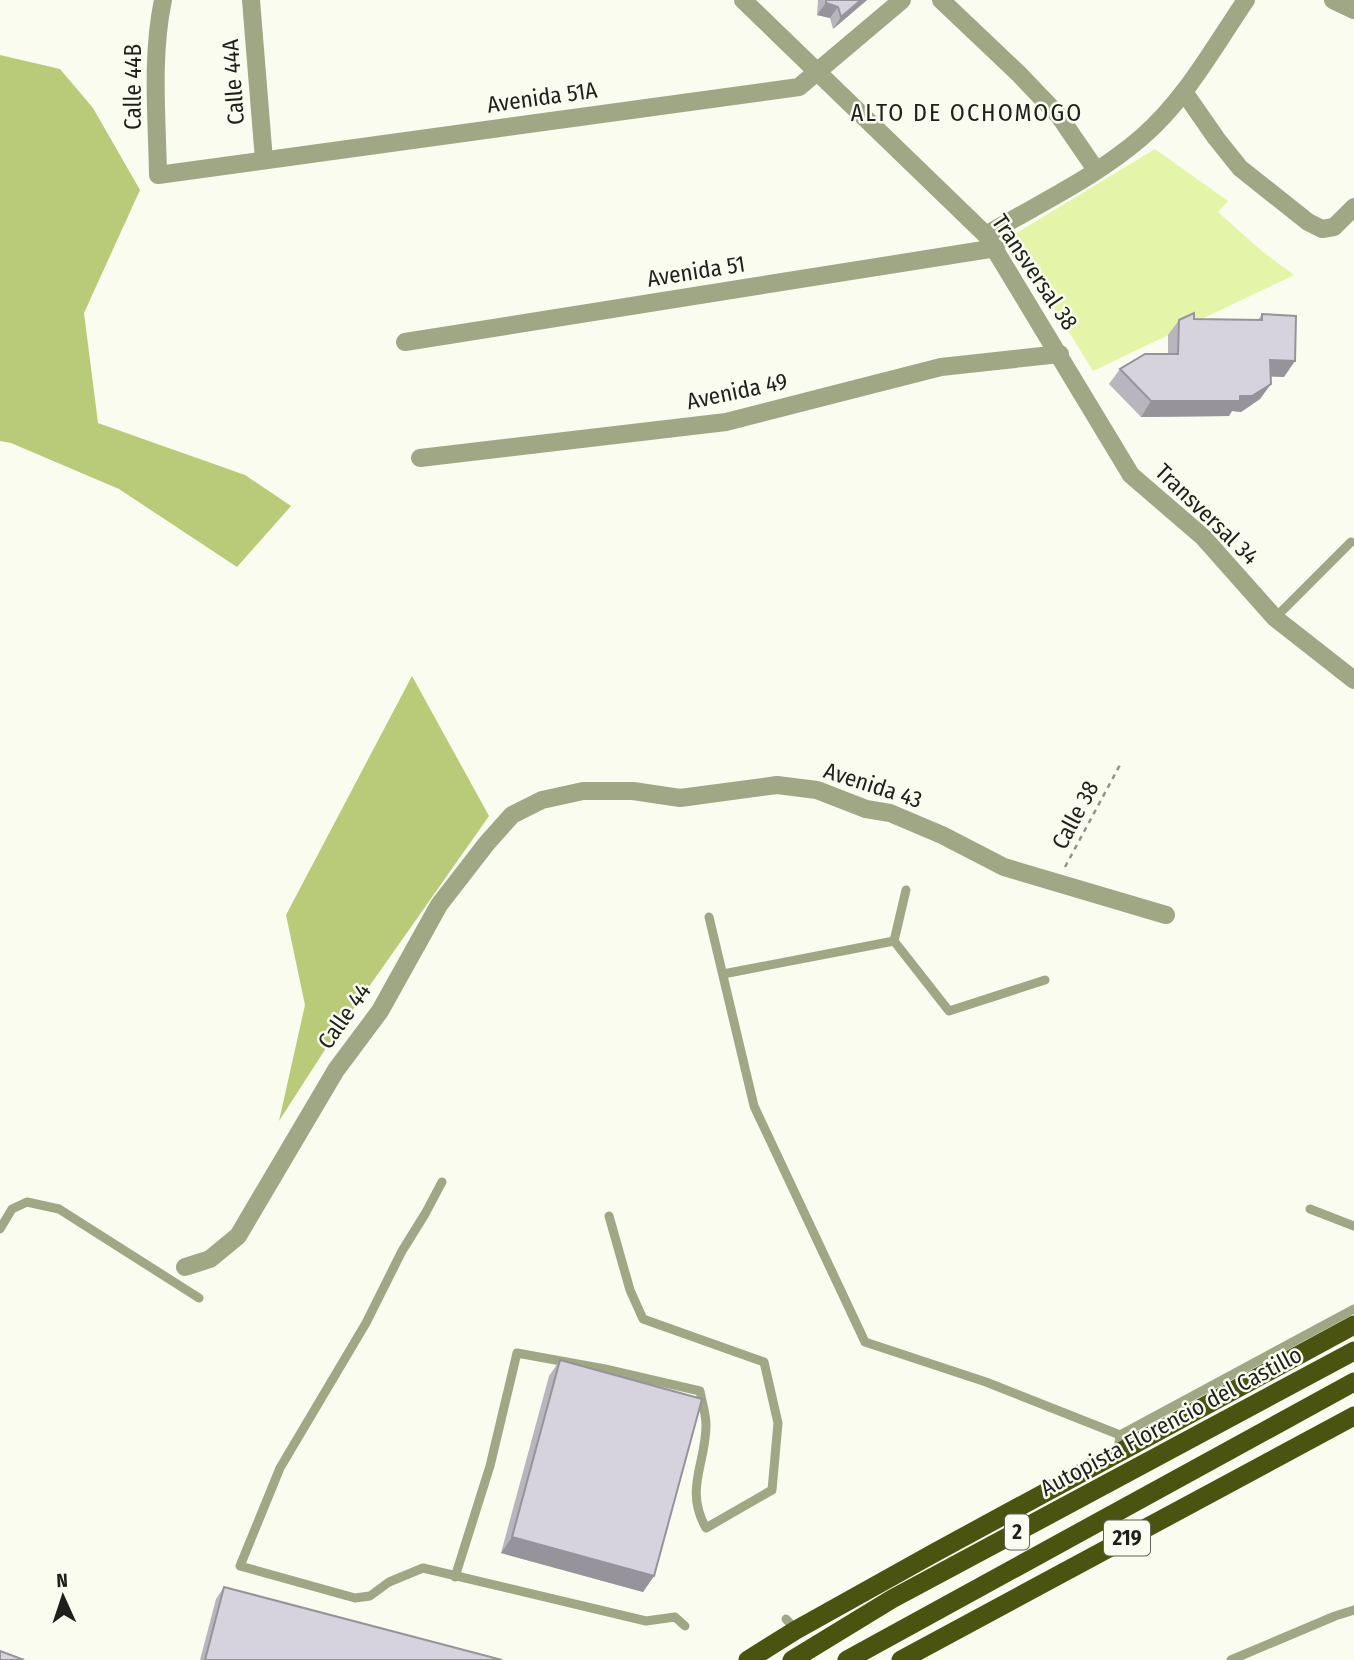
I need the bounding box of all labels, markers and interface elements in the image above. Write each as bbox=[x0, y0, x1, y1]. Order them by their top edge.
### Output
street label: Calle 44A bbox=[216, 38, 250, 126]
street label: Calle 44B bbox=[119, 44, 147, 130]
street label: Avenida 51A bbox=[485, 75, 599, 119]
district label: ALTO DE OCHOMOGO bbox=[851, 99, 1083, 127]
street label: Transversal 38 bbox=[986, 209, 1084, 335]
street label: Avenida 51 bbox=[645, 249, 747, 293]
street label: Avenida 49 bbox=[684, 367, 790, 415]
street label: Transversal 34 bbox=[1149, 458, 1265, 570]
street label: Avenida 43 bbox=[820, 756, 926, 814]
street label: Calle 38 bbox=[1045, 776, 1105, 854]
street label: Calle 44 bbox=[311, 978, 377, 1054]
street label: Autopista Florencio del Castillo bbox=[1035, 1340, 1307, 1502]
road number: 2 bbox=[1005, 1514, 1029, 1550]
road number: 219 bbox=[1104, 1520, 1150, 1556]
north arrow bbox=[28, 1562, 98, 1632]
text: N bbox=[56, 1569, 68, 1592]

